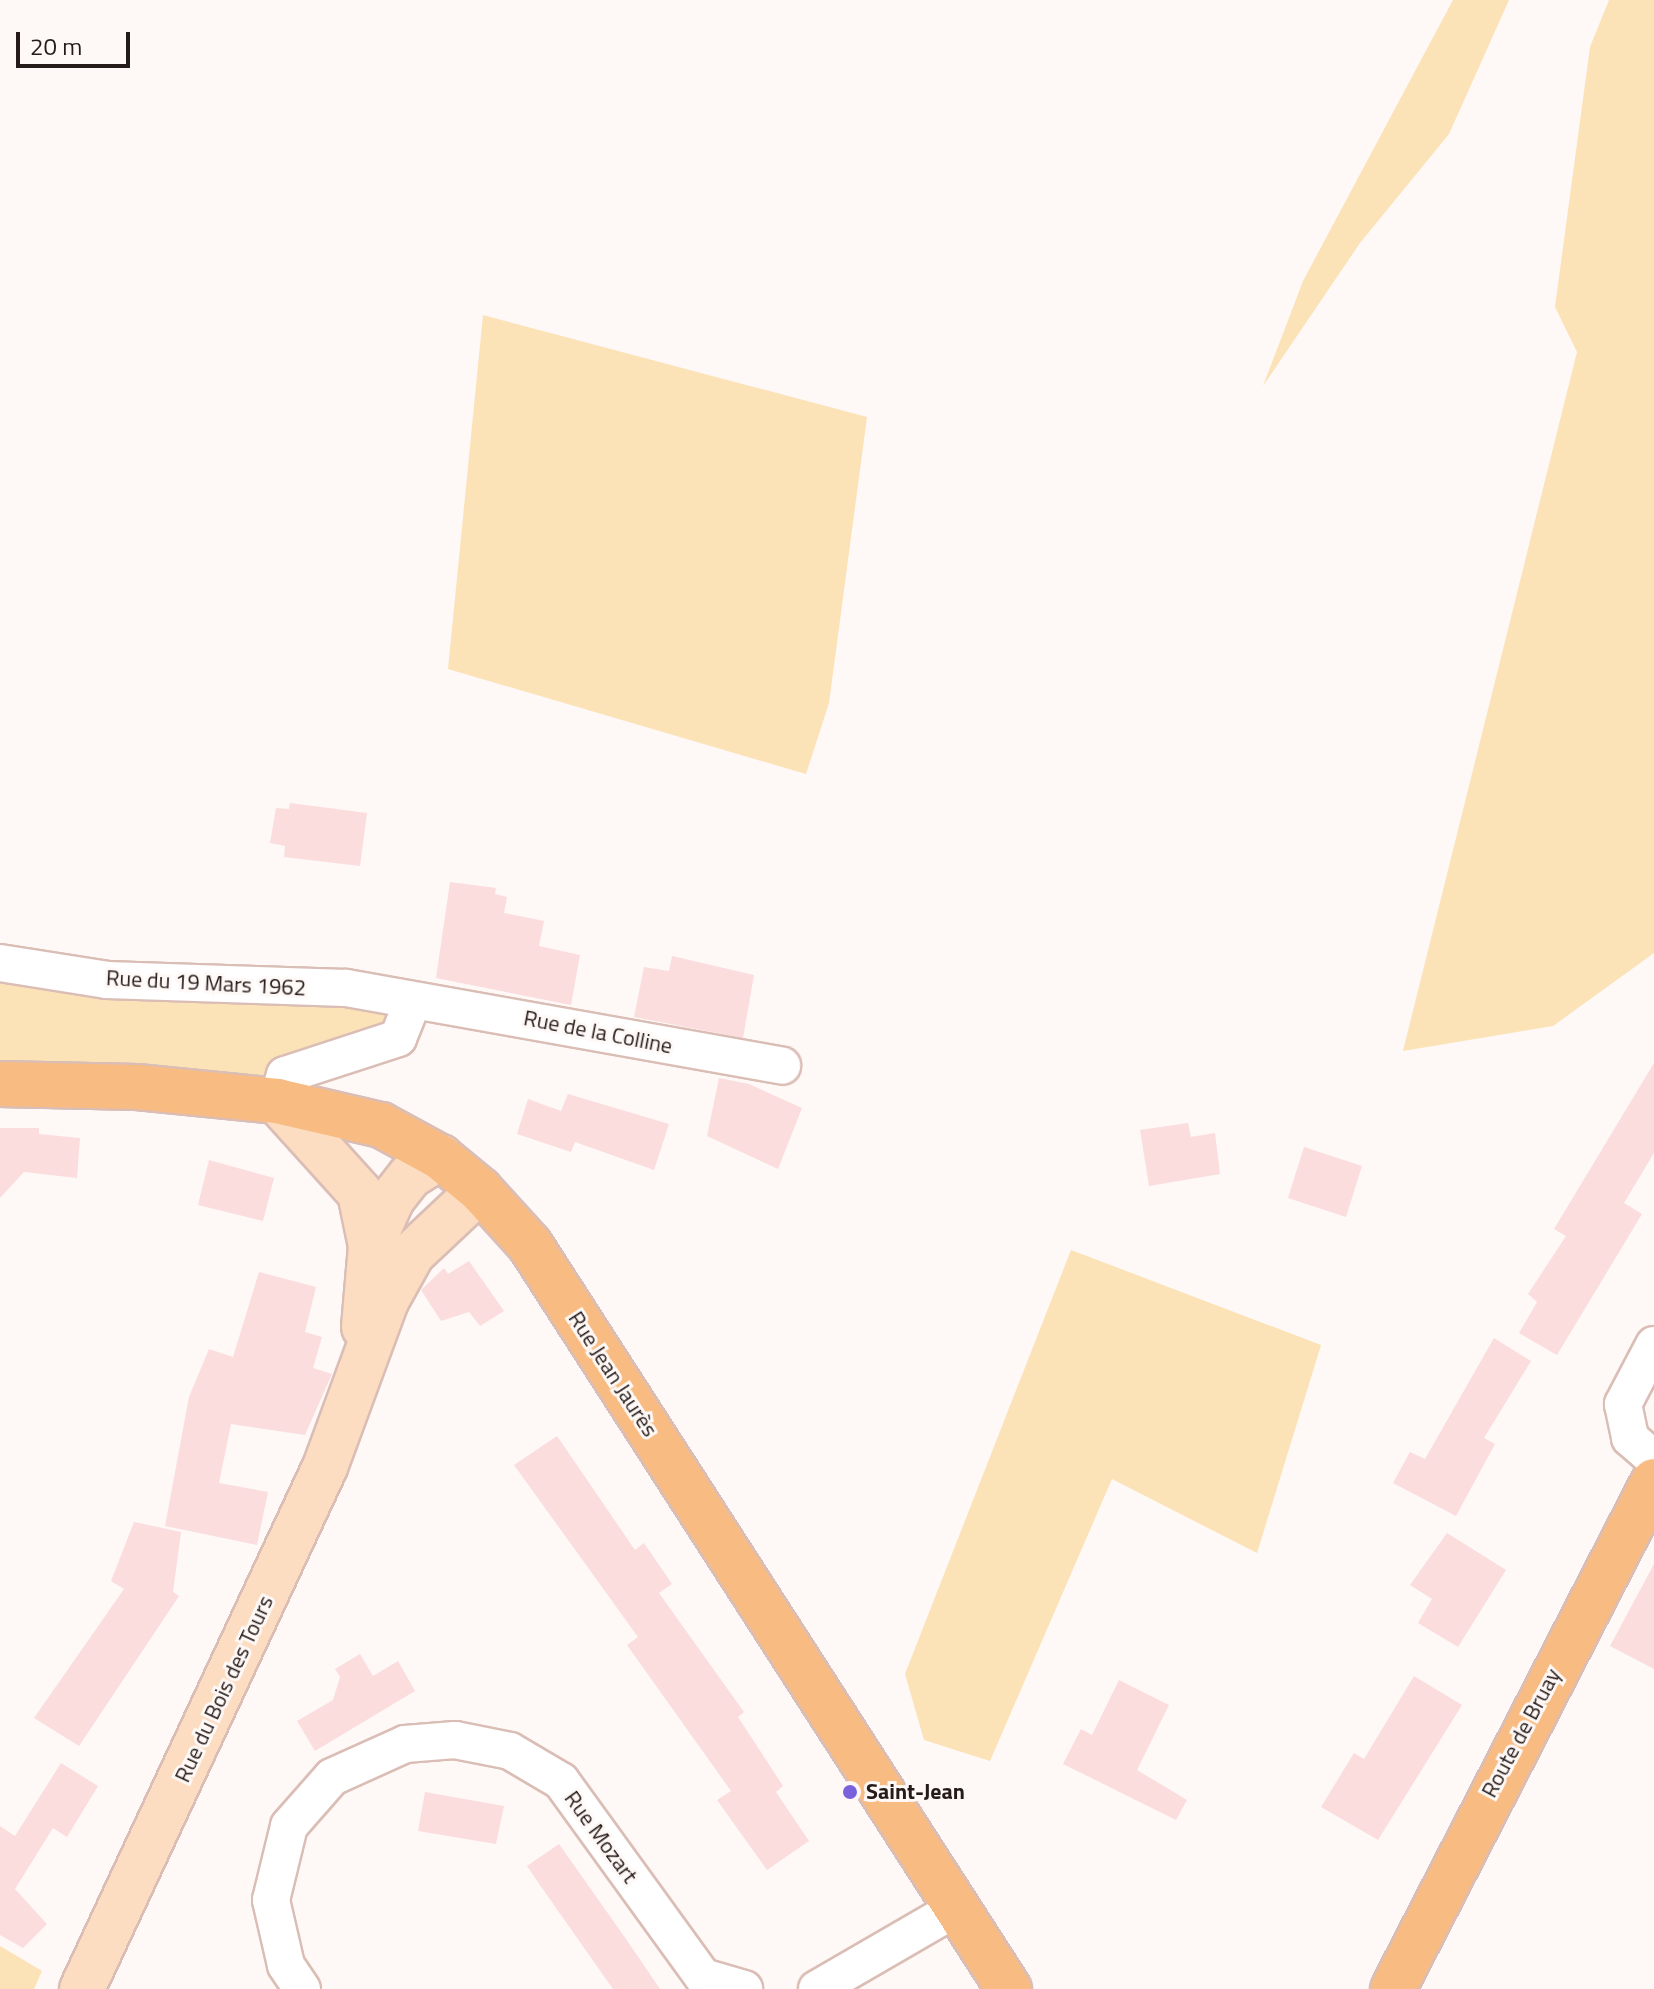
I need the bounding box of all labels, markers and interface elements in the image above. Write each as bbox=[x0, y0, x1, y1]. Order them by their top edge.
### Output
scale bar bbox=[20, 16, 134, 66]
text: 20 m bbox=[30, 28, 82, 64]
street label: Rue du 19 Mars 1962 bbox=[105, 965, 307, 1001]
street label: Rue de la Colline bbox=[521, 1005, 675, 1059]
street label: Rue Jean Jaurès bbox=[563, 1306, 663, 1442]
street label: Rue du Bois des Tours bbox=[169, 1591, 279, 1787]
street label: Route de Bruay bbox=[1476, 1664, 1566, 1802]
place label: Saint-Jean bbox=[866, 1779, 965, 1805]
marker: Saint-Jean bbox=[841, 1783, 859, 1801]
street label: Rue Mozart bbox=[559, 1786, 643, 1888]

